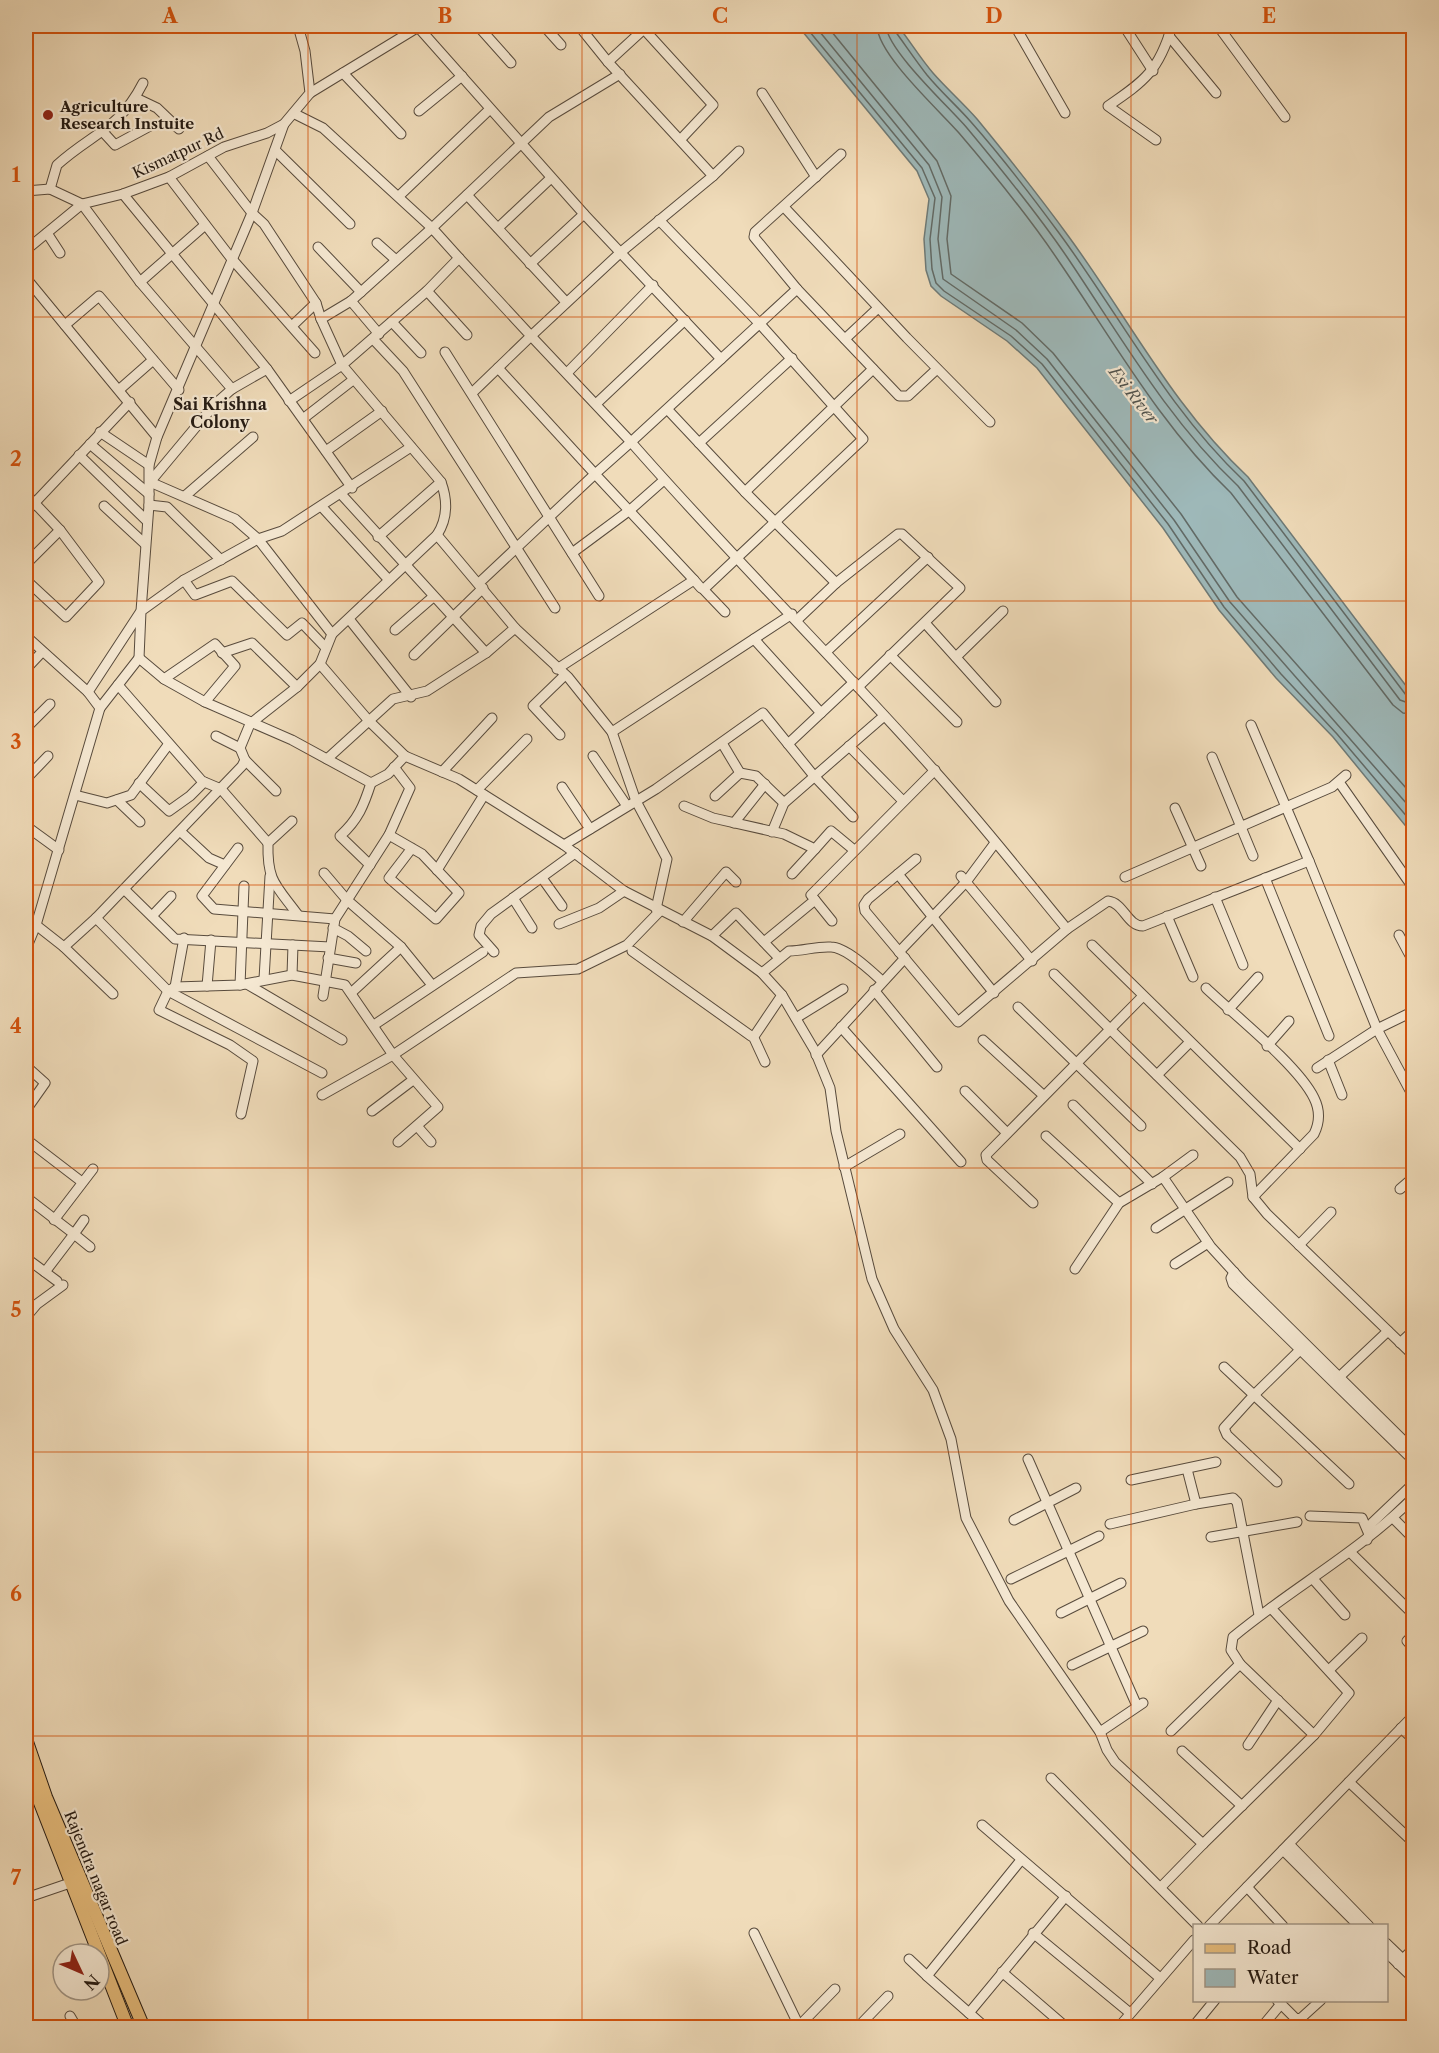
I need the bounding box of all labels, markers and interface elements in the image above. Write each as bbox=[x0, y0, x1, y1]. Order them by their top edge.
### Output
text: A bbox=[161, 4, 178, 28]
text: B bbox=[438, 4, 453, 28]
text: C bbox=[712, 4, 728, 28]
text: D bbox=[985, 4, 1003, 28]
text: E bbox=[1262, 4, 1276, 28]
place label: Agriculture Research Instuite bbox=[59, 97, 194, 133]
marker: Agriculture Research Instuite bbox=[41, 108, 55, 122]
street label: Kismatpur Rd bbox=[129, 124, 227, 182]
text: 1 bbox=[12, 163, 21, 187]
water label: Esi River bbox=[1104, 360, 1164, 429]
district label: Sai Krishna Colony bbox=[173, 394, 268, 432]
text: 2 bbox=[10, 447, 22, 471]
text: 3 bbox=[10, 730, 22, 754]
text: 4 bbox=[10, 1014, 22, 1038]
text: 5 bbox=[10, 1298, 22, 1322]
text: 6 bbox=[10, 1582, 22, 1606]
street label: Rajendra nagar road bbox=[60, 1808, 132, 1948]
text: 7 bbox=[11, 1866, 22, 1890]
legend bbox=[1193, 1924, 1388, 2002]
text: Road bbox=[1247, 1937, 1292, 1959]
north arrow bbox=[51, 1942, 111, 2002]
text: Water bbox=[1246, 1967, 1299, 1989]
text: N bbox=[80, 1970, 104, 1994]

